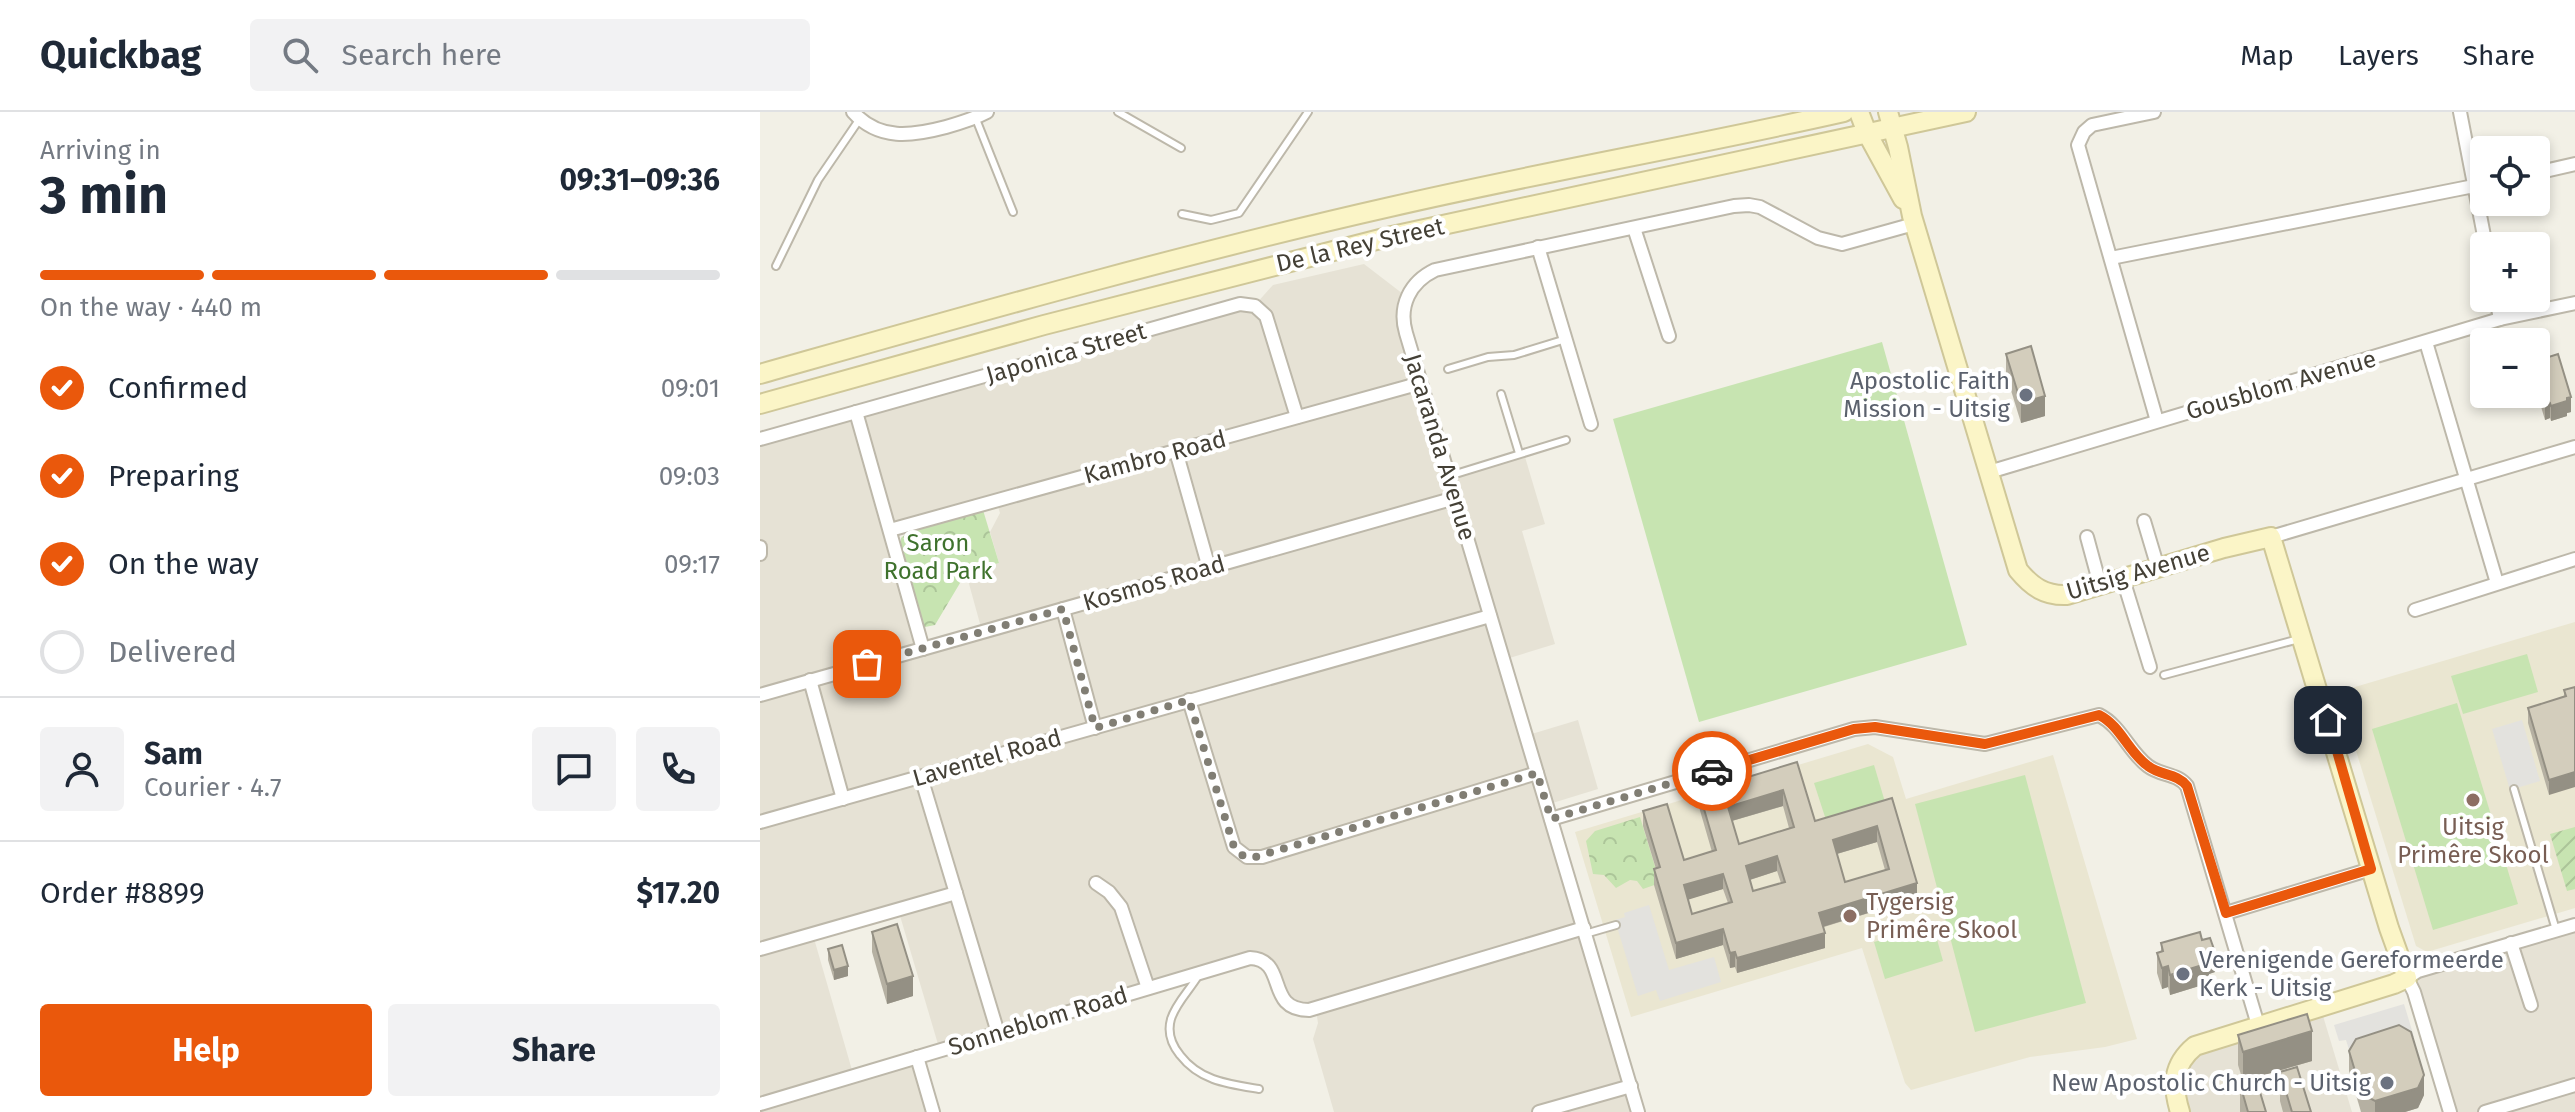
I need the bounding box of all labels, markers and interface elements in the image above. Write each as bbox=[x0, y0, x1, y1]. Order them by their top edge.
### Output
search box bbox=[250, 19, 810, 91]
text: Quickbag bbox=[40, 32, 202, 78]
icon: search bbox=[278, 33, 322, 77]
text: Search here bbox=[342, 37, 502, 73]
text: Map bbox=[2240, 39, 2294, 72]
text: Layers bbox=[2338, 39, 2419, 72]
text: Share bbox=[2463, 39, 2535, 72]
text: Arriving in bbox=[40, 135, 161, 166]
map controls bbox=[2470, 136, 2550, 408]
button: locate bbox=[2470, 136, 2550, 216]
text: 09:31–09:36 bbox=[560, 162, 720, 198]
text: 3 min bbox=[40, 164, 168, 227]
street label: De la Rey Street bbox=[1273, 212, 1447, 278]
button: + bbox=[2470, 232, 2550, 312]
text: On the way · 440 m bbox=[40, 292, 262, 323]
street label: Japonica Street bbox=[983, 317, 1150, 389]
button: − bbox=[2470, 328, 2550, 408]
street label: Gousblom Avenue bbox=[2183, 345, 2379, 425]
street label: Jacaranda Avenue bbox=[1398, 350, 1482, 544]
icon: check bbox=[40, 366, 84, 410]
place label: Apostolic Faith Mission - Uitsig bbox=[1843, 367, 2011, 423]
text: Confirmed bbox=[108, 370, 248, 406]
text: 09:01 bbox=[661, 373, 720, 404]
marker: Apostolic Faith Mission - Uitsig bbox=[2017, 386, 2035, 404]
street label: Kambro Road bbox=[1081, 425, 1229, 489]
icon: check bbox=[40, 454, 84, 498]
text: Preparing bbox=[108, 458, 239, 494]
text: 09:03 bbox=[659, 461, 720, 492]
park label: Saron Road Park bbox=[884, 529, 993, 585]
street label: Uitsig Avenue bbox=[2063, 538, 2213, 606]
icon: check bbox=[40, 542, 84, 586]
text: On the way bbox=[108, 546, 259, 582]
text: 09:17 bbox=[664, 549, 720, 580]
street label: Kosmos Road bbox=[1080, 549, 1228, 617]
pin bbox=[833, 630, 901, 698]
text: Delivered bbox=[108, 634, 237, 670]
icon: bag bbox=[845, 642, 889, 686]
pin bbox=[2294, 686, 2362, 754]
icon: home bbox=[2306, 698, 2350, 742]
street label: Laventel Road bbox=[909, 723, 1065, 793]
button: person bbox=[40, 727, 124, 811]
button: chat bbox=[532, 727, 616, 811]
button: phone bbox=[636, 727, 720, 811]
courier bbox=[1672, 731, 1752, 811]
text: Sam bbox=[144, 736, 203, 772]
icon: car bbox=[1690, 749, 1734, 793]
text: Courier · 4.7 bbox=[144, 772, 282, 803]
marker: Uitsig Primêre Skool bbox=[2464, 791, 2482, 809]
place label: Uitsig Primêre Skool bbox=[2397, 813, 2549, 869]
text: Order #8899 bbox=[40, 875, 205, 911]
text: $17.20 bbox=[636, 875, 720, 911]
place label: Tygersig Primêre Skool bbox=[1866, 888, 2017, 944]
marker: Tygersig Primêre Skool bbox=[1841, 907, 1859, 925]
place label: Verenigende Gereformeerde Kerk - Uitsig bbox=[2199, 946, 2504, 1002]
marker: Verenigende Gereformeerde Kerk - Uitsig bbox=[2174, 965, 2192, 983]
street label: Sonneblom Road bbox=[945, 980, 1131, 1062]
button: Help bbox=[40, 1004, 372, 1096]
button: Share bbox=[388, 1004, 720, 1096]
place label: New Apostolic Church - Uitsig bbox=[2051, 1069, 2372, 1097]
marker: New Apostolic Church - Uitsig bbox=[2378, 1074, 2396, 1092]

